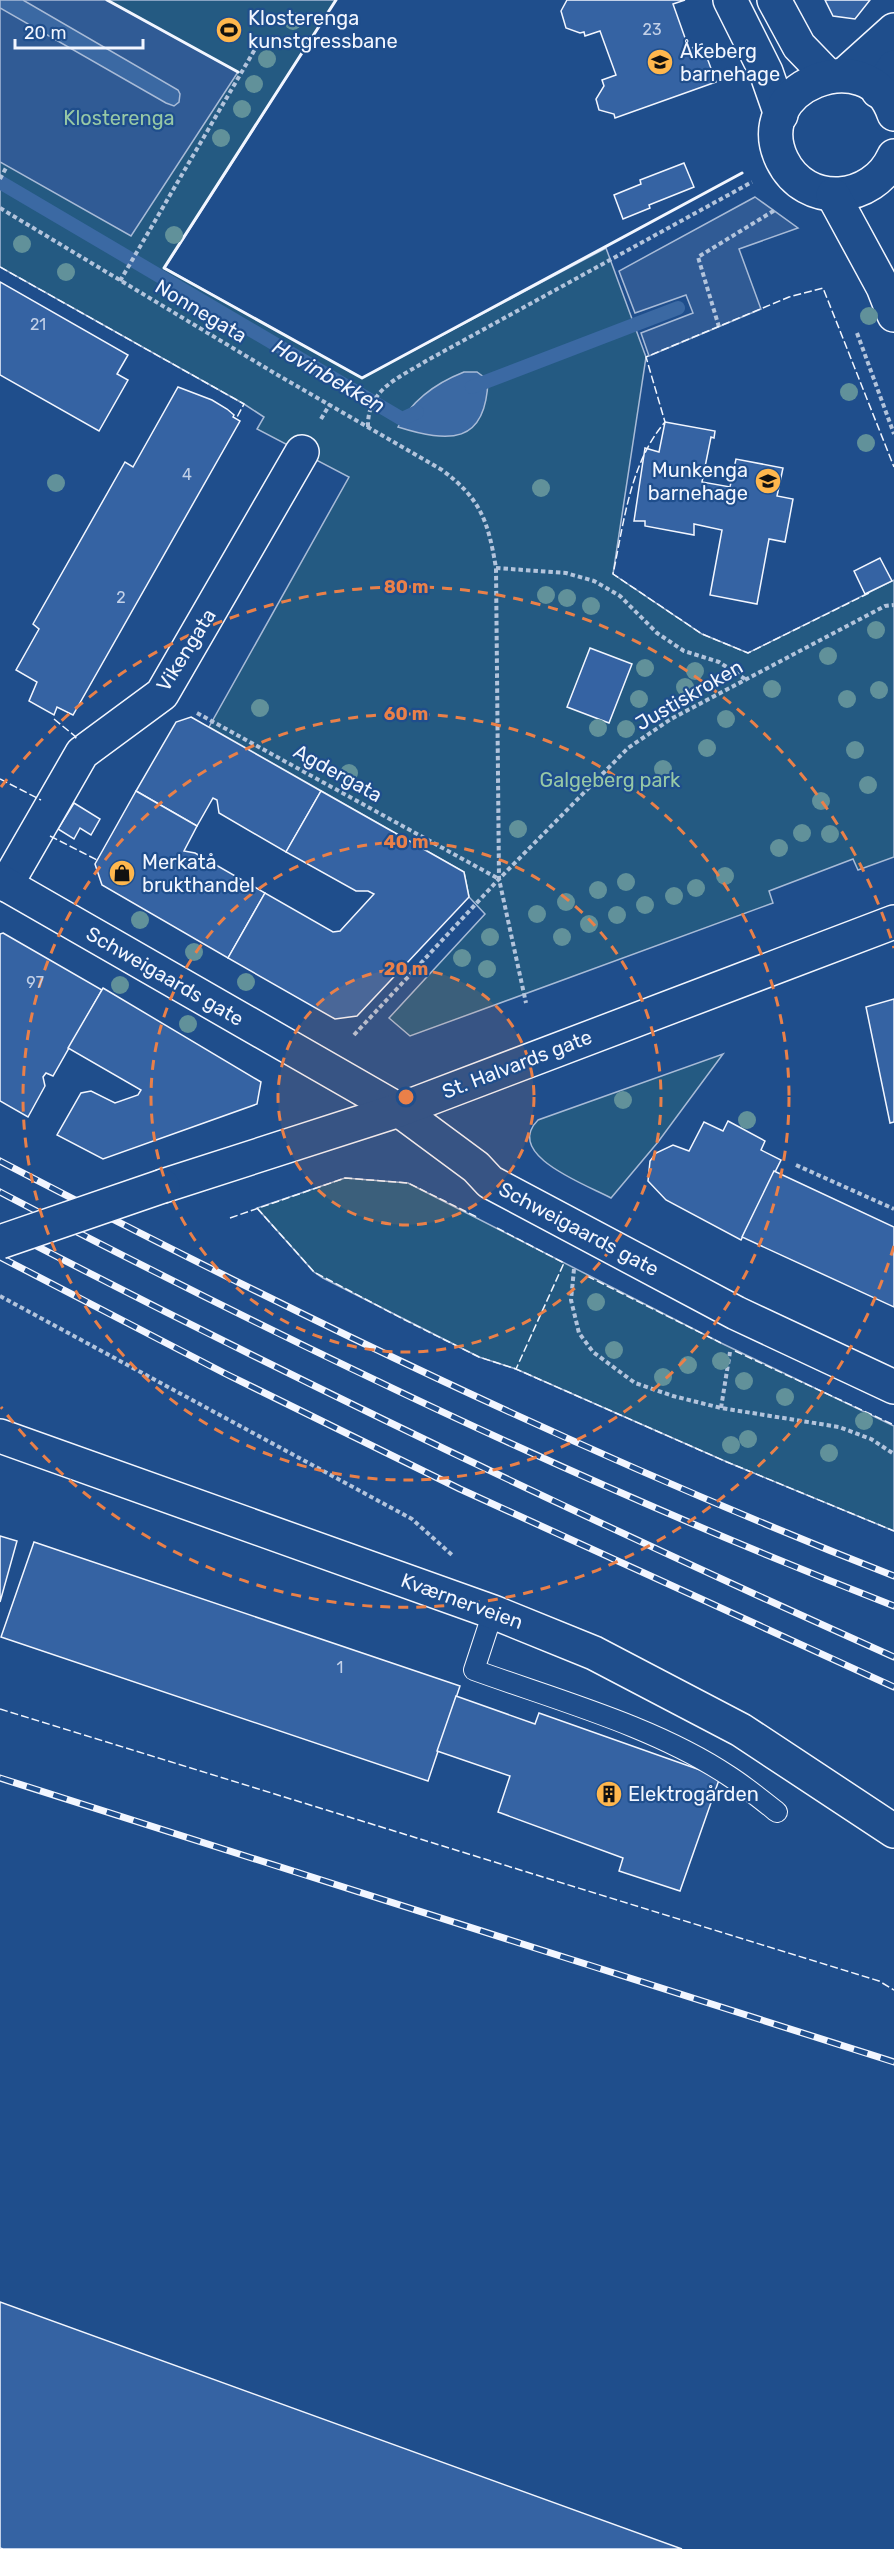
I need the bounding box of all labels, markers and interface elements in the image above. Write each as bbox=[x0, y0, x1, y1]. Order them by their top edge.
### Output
place label: Klosterenga kunstgressbane bbox=[248, 6, 398, 53]
scale bar bbox=[15, 12, 142, 50]
sports icon: Klosterenga kunstgressbane bbox=[214, 15, 244, 45]
house number: 23 bbox=[642, 20, 662, 39]
text: 20 m bbox=[24, 22, 66, 44]
place label: Åkeberg barnehage bbox=[680, 39, 780, 86]
school or university icon: Åkeberg barnehage bbox=[645, 47, 675, 77]
park label: Klosterenga bbox=[63, 106, 175, 130]
street label: Nonnegata bbox=[151, 274, 251, 348]
house number: 21 bbox=[30, 315, 46, 334]
water label: Hovinbekken bbox=[268, 334, 390, 418]
place label: Munkenga barnehage bbox=[648, 458, 748, 505]
house number: 4 bbox=[182, 465, 192, 484]
school or university icon: Munkenga barnehage bbox=[753, 466, 783, 496]
text: 80 m bbox=[384, 576, 428, 598]
house number: 2 bbox=[116, 588, 126, 607]
street label: Vikengata bbox=[151, 604, 221, 696]
street label: Justiskroken bbox=[631, 655, 747, 735]
text: 60 m bbox=[384, 703, 428, 725]
street label: Agdergata bbox=[290, 739, 386, 807]
park label: Galgeberg park bbox=[540, 768, 681, 792]
text: 40 m bbox=[384, 831, 428, 853]
place label: Merkatå brukthandel bbox=[142, 850, 255, 897]
shop icon: Merkatå brukthandel bbox=[107, 858, 137, 888]
street label: Schweigaards gate bbox=[82, 921, 248, 1031]
text: 20 m bbox=[384, 958, 428, 980]
house number: 97 bbox=[26, 973, 44, 992]
street label: St. Halvards gate bbox=[439, 1024, 595, 1104]
centre of rings bbox=[396, 1087, 416, 1107]
street label: Schweigaards gate bbox=[495, 1177, 663, 1281]
street label: Kværnerveien bbox=[398, 1568, 526, 1634]
house number: 1 bbox=[337, 1658, 343, 1677]
building icon: Elektrogården bbox=[594, 1779, 624, 1809]
place label: Elektrogården bbox=[628, 1782, 759, 1806]

